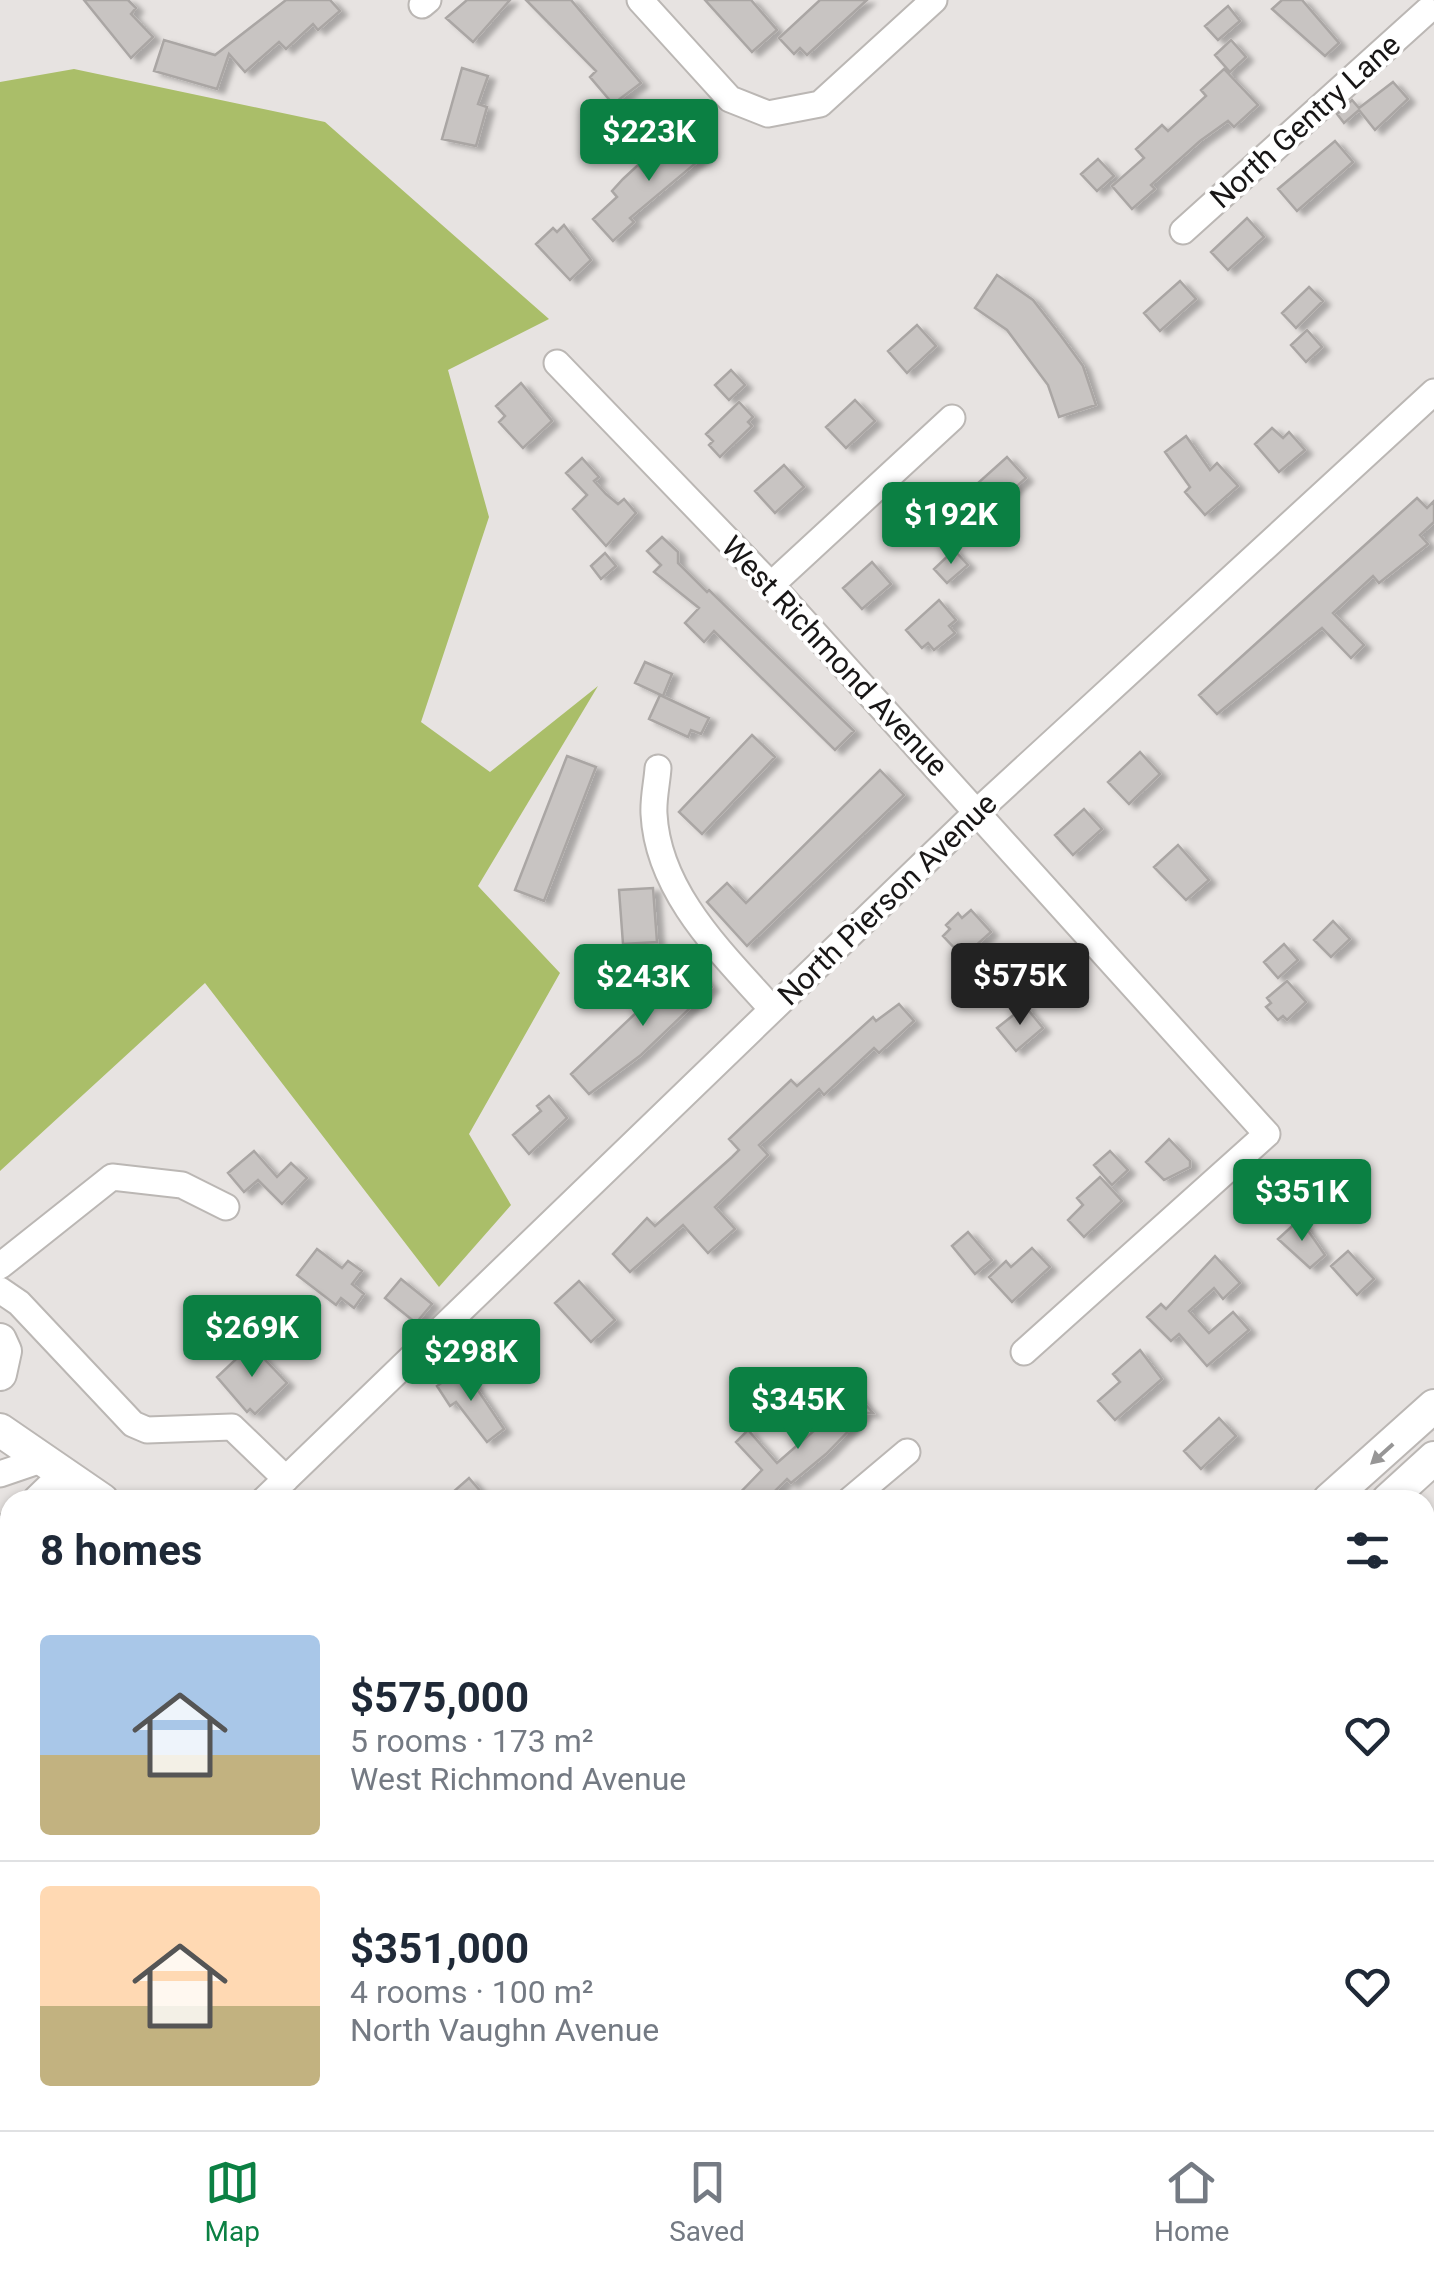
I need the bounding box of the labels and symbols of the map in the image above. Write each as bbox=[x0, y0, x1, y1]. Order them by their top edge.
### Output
street label: North Gentry Lane bbox=[1203, 27, 1407, 215]
pin: $223K bbox=[579, 99, 719, 184]
pin: $192K bbox=[881, 482, 1021, 567]
street label: West Richmond Avenue bbox=[715, 529, 955, 783]
street label: North Pierson Avenue bbox=[770, 786, 1004, 1012]
pin: $575K bbox=[950, 943, 1090, 1028]
pin: $243K bbox=[573, 944, 713, 1029]
pin: $351K bbox=[1232, 1159, 1372, 1244]
pin: $269K bbox=[182, 1295, 322, 1380]
pin: $298K bbox=[401, 1319, 541, 1404]
pin: $345K bbox=[728, 1367, 868, 1452]
one-way arrow bbox=[1370, 1442, 1395, 1464]

